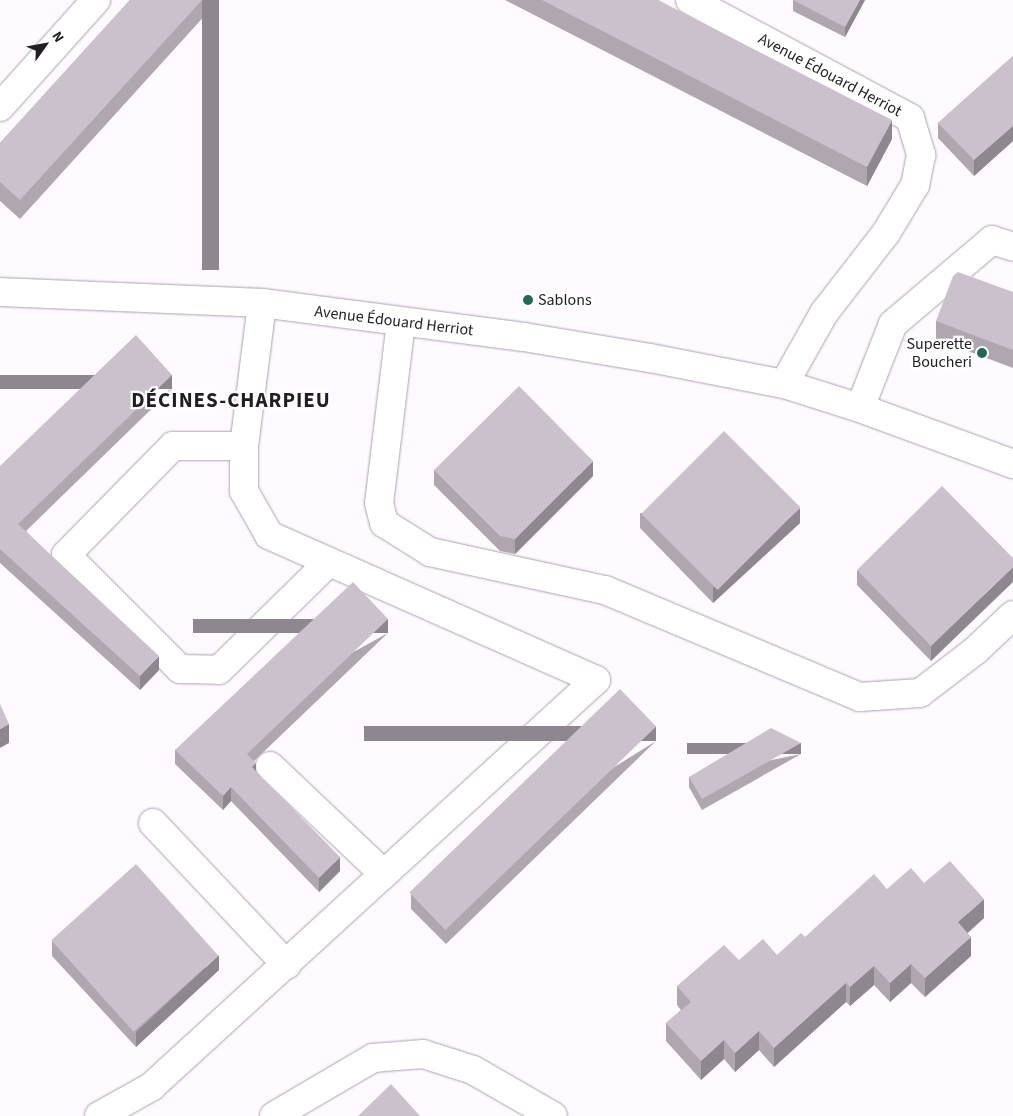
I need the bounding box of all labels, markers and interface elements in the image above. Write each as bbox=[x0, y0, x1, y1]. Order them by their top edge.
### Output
north arrow bbox=[20, 20, 70, 70]
text: N bbox=[47, 28, 69, 46]
street label: Avenue Édouard Herriot bbox=[755, 29, 905, 121]
place label: Sablons bbox=[538, 290, 592, 310]
marker: Sablons bbox=[522, 294, 534, 306]
street label: Avenue Édouard Herriot bbox=[314, 302, 474, 340]
place label: Superette Boucheri bbox=[907, 334, 972, 372]
marker: Superette Boucheri bbox=[976, 347, 988, 359]
district label: DÉCINES-CHARPIEU bbox=[129, 387, 333, 413]

